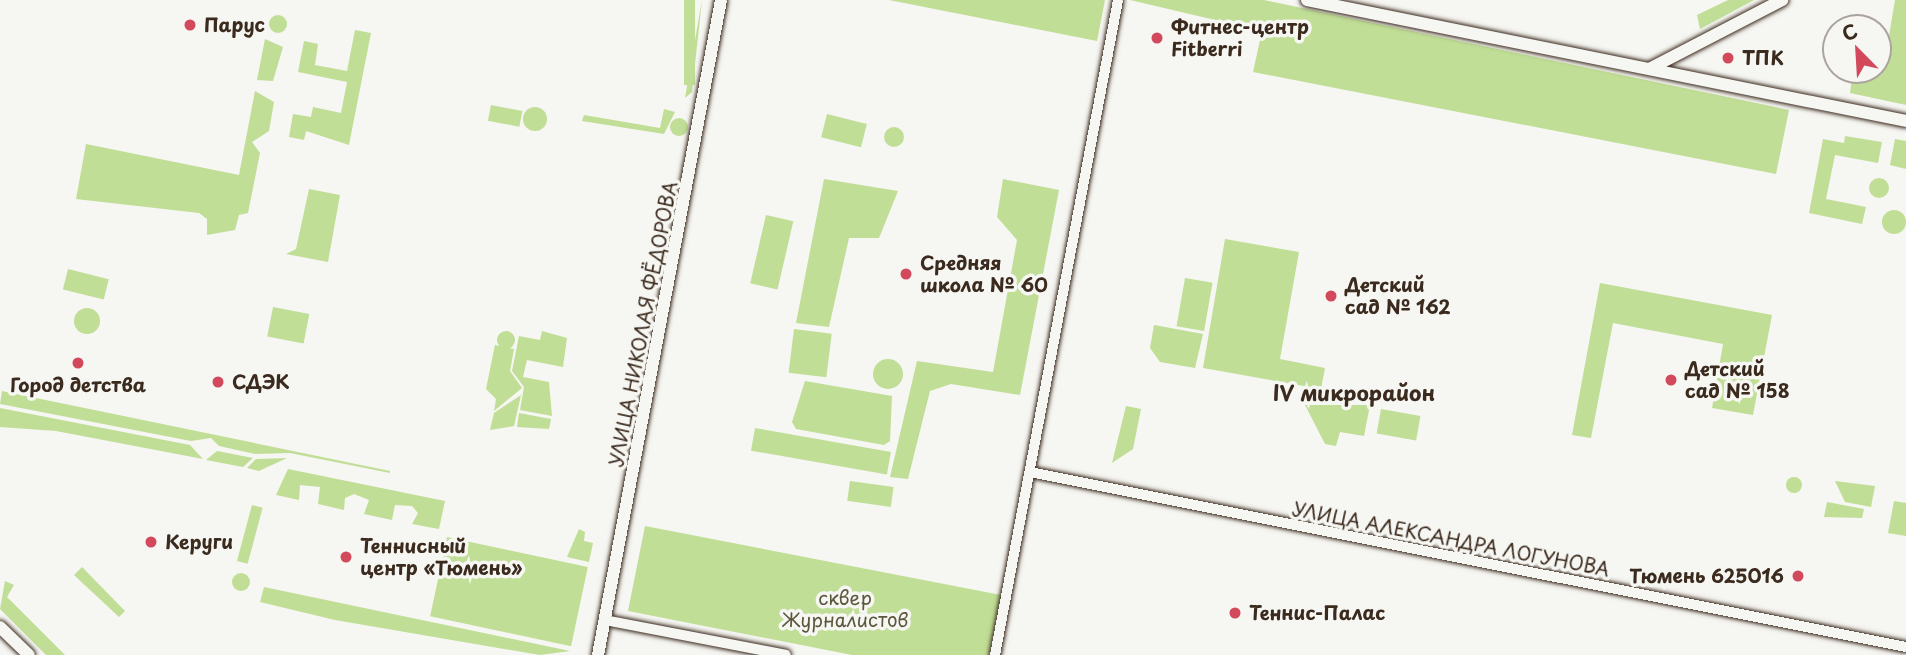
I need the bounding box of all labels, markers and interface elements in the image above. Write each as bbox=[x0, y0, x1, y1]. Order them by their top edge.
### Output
place label: Парус bbox=[204, 14, 265, 36]
north arrow bbox=[1822, 14, 1892, 84]
place label: Фитнес-центр Fitberri bbox=[1171, 16, 1309, 60]
text: С bbox=[1837, 16, 1861, 47]
marker: Парус bbox=[182, 17, 198, 33]
marker: Фитнес-центр Fitberri bbox=[1149, 30, 1165, 46]
place label: ТПК bbox=[1742, 47, 1784, 69]
marker: ТПК bbox=[1720, 50, 1736, 66]
street label: УЛИЦА НИКОЛАЯ ФЁДОРОВА bbox=[604, 179, 682, 469]
place label: Средняя школа № 60 bbox=[920, 252, 1049, 296]
marker: Средняя школа № 60 bbox=[898, 266, 914, 282]
place label: Детский сад № 162 bbox=[1345, 274, 1451, 318]
marker: Детский сад № 162 bbox=[1323, 288, 1339, 304]
marker: Город детства bbox=[70, 355, 86, 371]
place label: Детский сад № 158 bbox=[1685, 358, 1790, 402]
place label: СДЭК bbox=[232, 371, 289, 393]
marker: Детский сад № 158 bbox=[1663, 372, 1679, 388]
place label: Город детства bbox=[10, 374, 146, 396]
marker: СДЭК bbox=[210, 374, 226, 390]
district label: IV микрорайон bbox=[1272, 379, 1436, 405]
street label: УЛИЦА АЛЕКСАНДРА ЛОГУНОВА bbox=[1289, 497, 1613, 581]
place label: Керуги bbox=[165, 531, 233, 553]
marker: Керуги bbox=[143, 534, 159, 550]
place label: Теннисный центр «Тюмень» bbox=[360, 535, 523, 579]
marker: Теннисный центр «Тюмень» bbox=[338, 549, 354, 565]
place label: Тюмень 625016 bbox=[1629, 565, 1784, 587]
marker: Тюмень 625016 bbox=[1790, 568, 1806, 584]
park label: сквер Журналистов bbox=[782, 587, 908, 631]
place label: Теннис-Палас bbox=[1249, 602, 1385, 624]
marker: Теннис-Палас bbox=[1227, 605, 1243, 621]

